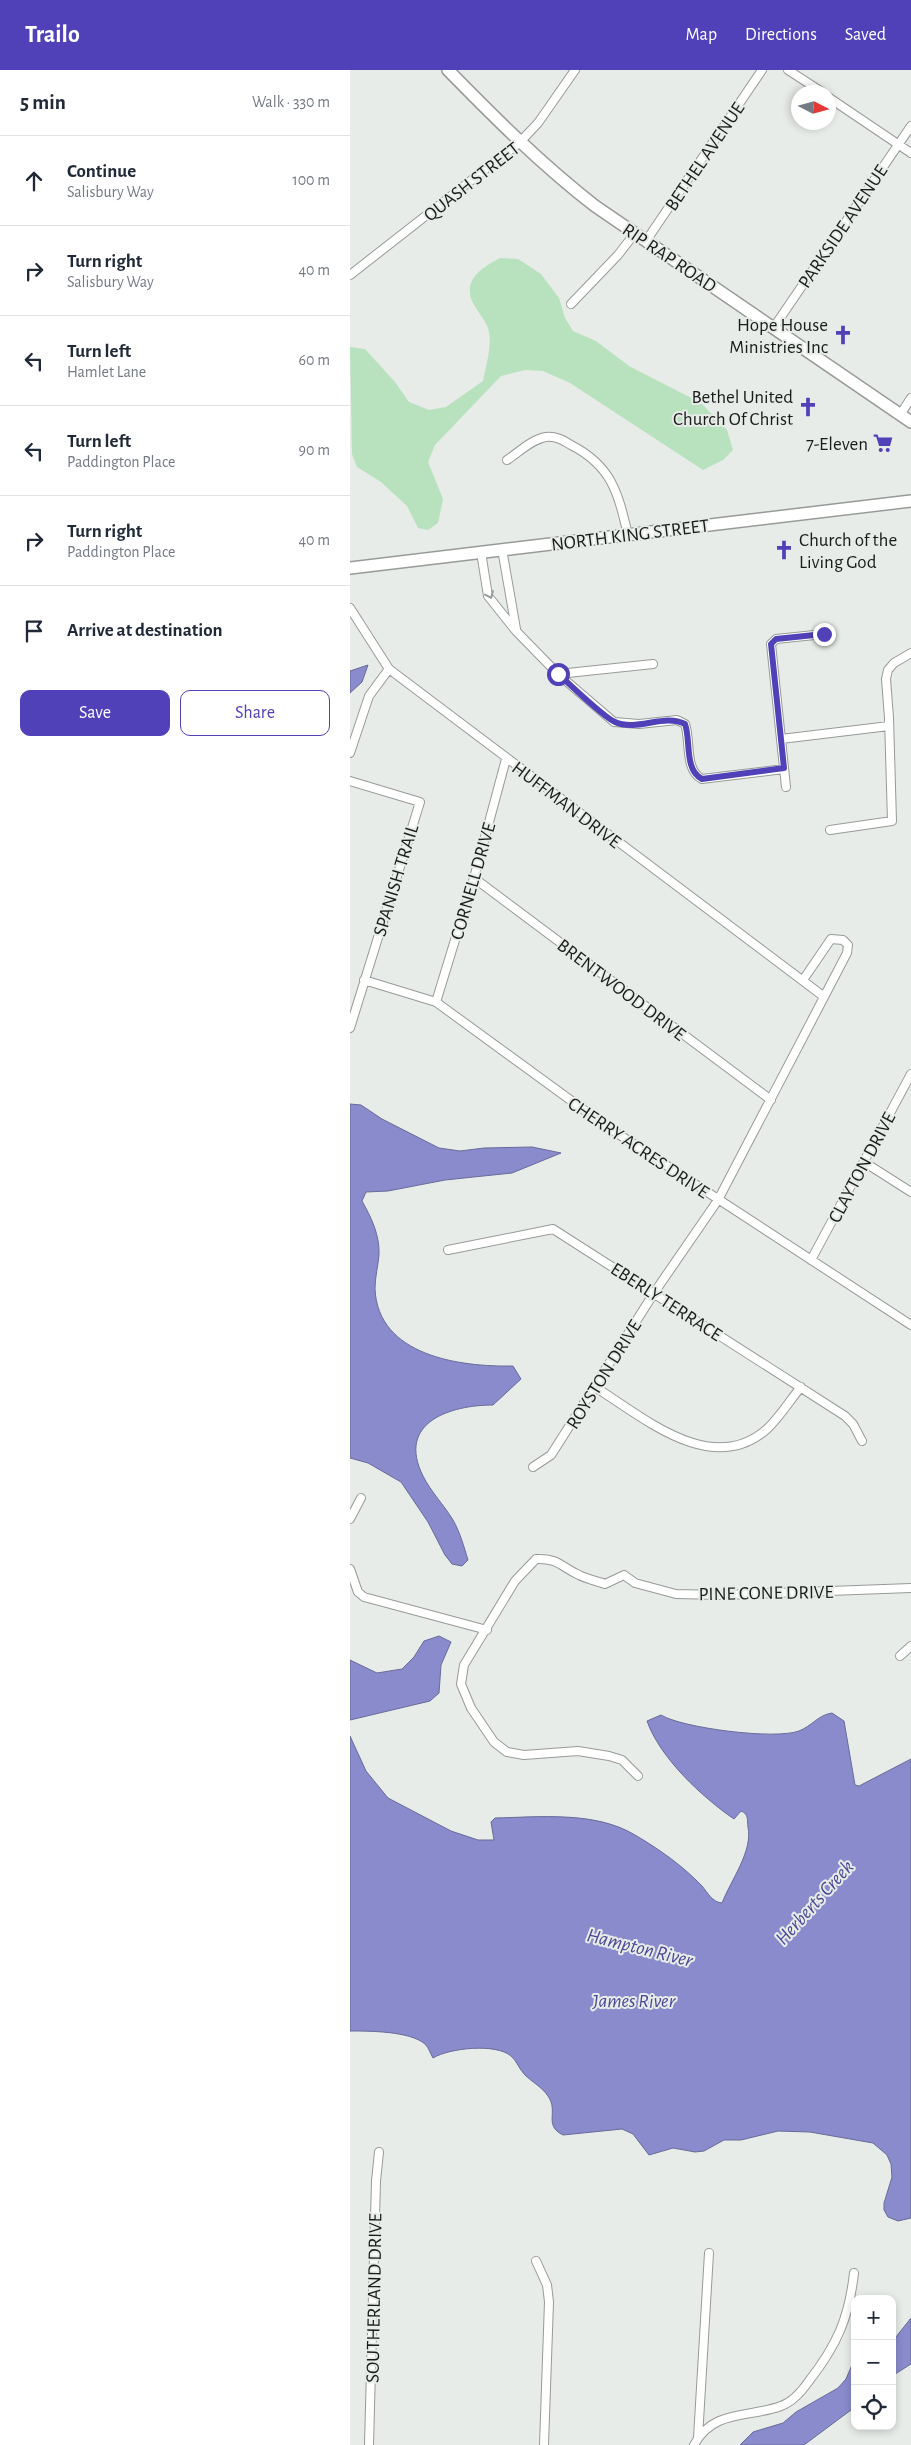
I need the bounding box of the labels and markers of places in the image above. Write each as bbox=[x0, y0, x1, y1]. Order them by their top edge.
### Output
place label: Hope House Ministries Inc bbox=[729, 316, 828, 357]
church icon: Hope House Ministries Inc bbox=[832, 324, 854, 346]
place label: Bethel United Church Of Christ bbox=[673, 388, 793, 429]
church icon: Bethel United Church Of Christ bbox=[797, 396, 819, 418]
supermarket icon: 7-Eleven bbox=[872, 432, 894, 454]
place label: 7-Eleven bbox=[806, 435, 868, 454]
place label: Church of the Living God bbox=[799, 531, 897, 572]
church icon: Church of the Living God bbox=[773, 539, 795, 561]

